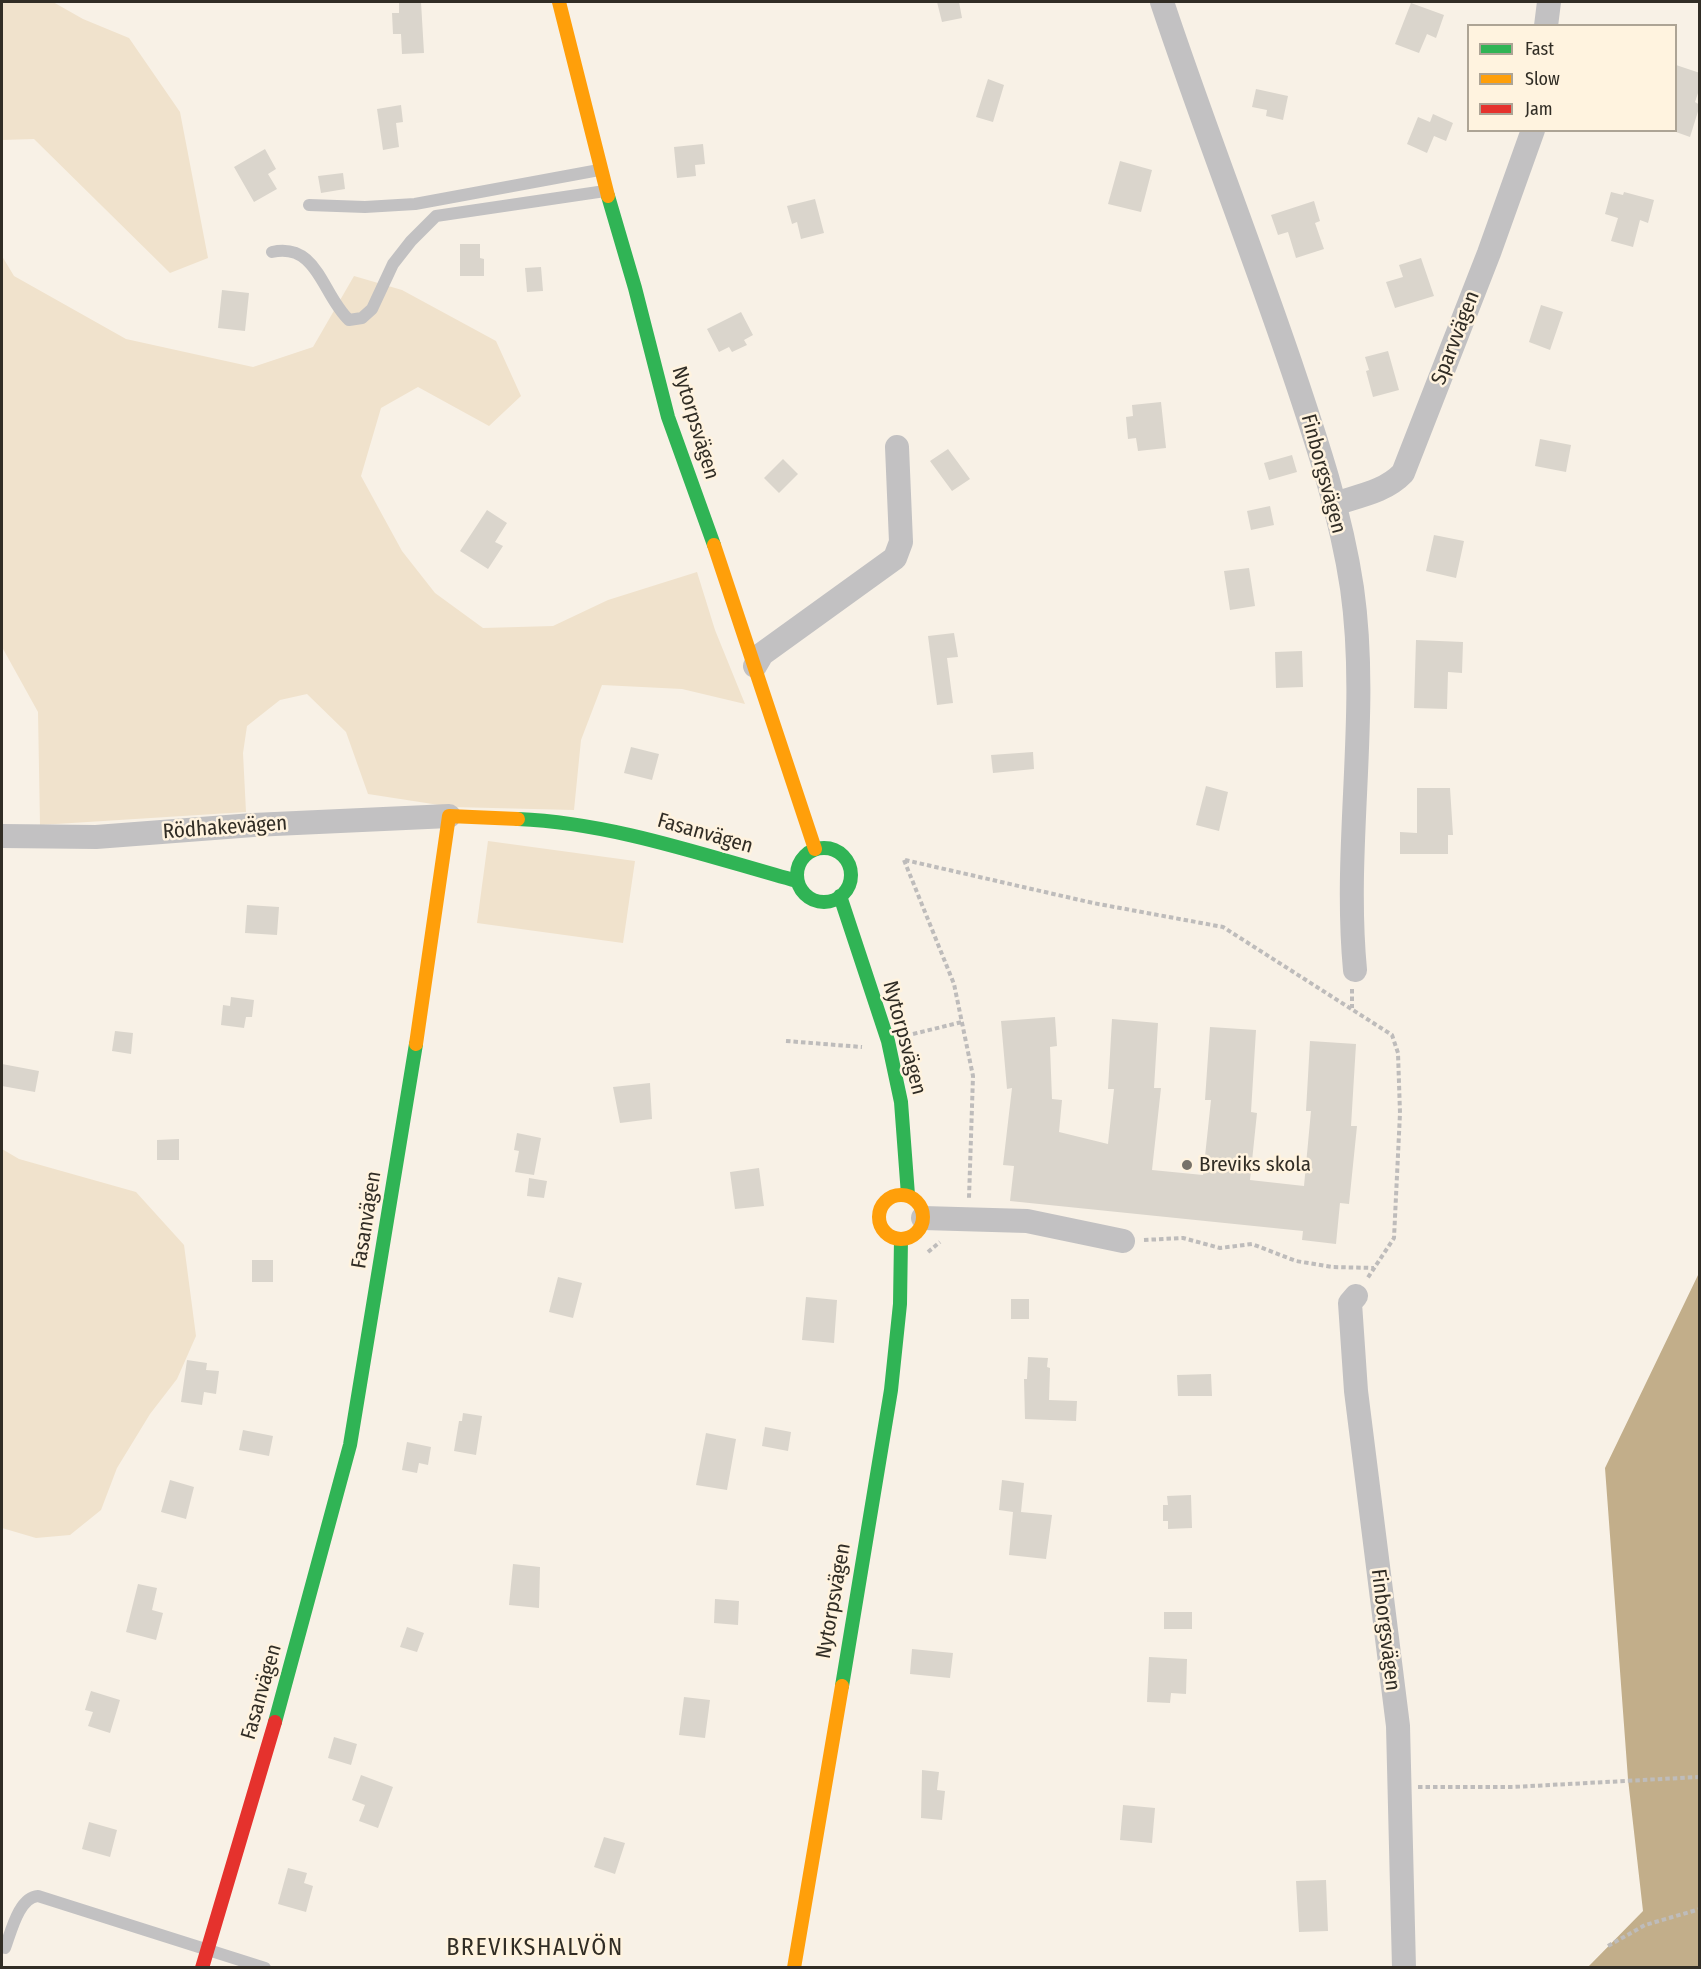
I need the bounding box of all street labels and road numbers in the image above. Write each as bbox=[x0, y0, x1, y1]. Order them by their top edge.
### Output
street label: Sparvvägen bbox=[1427, 288, 1485, 388]
street label: Nytorpsvägen bbox=[666, 363, 724, 483]
street label: Finborgsvägen bbox=[1295, 412, 1351, 536]
street label: Fasanvägen bbox=[654, 808, 756, 860]
street label: Rödhakevägen bbox=[162, 811, 288, 845]
street label: Nytorpsvägen bbox=[877, 978, 931, 1098]
street label: Fasanvägen bbox=[347, 1170, 387, 1270]
street label: Nytorpsvägen bbox=[811, 1541, 857, 1661]
street label: Finborgsvägen bbox=[1365, 1568, 1405, 1692]
street label: Fasanvägen bbox=[236, 1641, 288, 1743]

